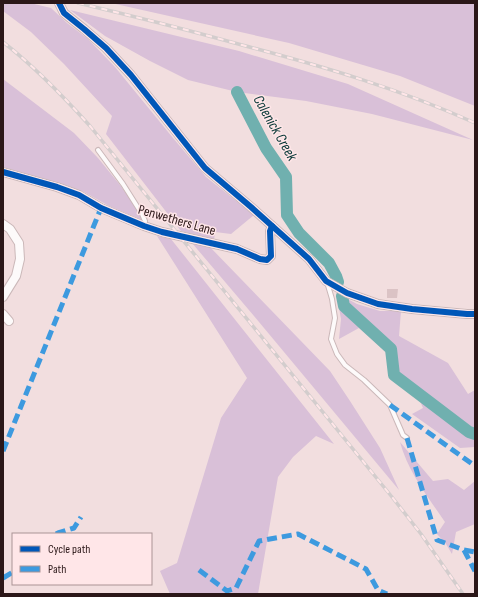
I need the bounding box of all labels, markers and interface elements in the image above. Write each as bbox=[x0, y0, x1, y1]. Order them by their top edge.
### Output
water label: Calenick Creek bbox=[249, 92, 302, 165]
street label: Penwethers Lane bbox=[136, 201, 218, 239]
legend bbox=[12, 533, 152, 585]
text: Cycle path bbox=[48, 542, 90, 557]
text: Path bbox=[48, 562, 66, 577]

